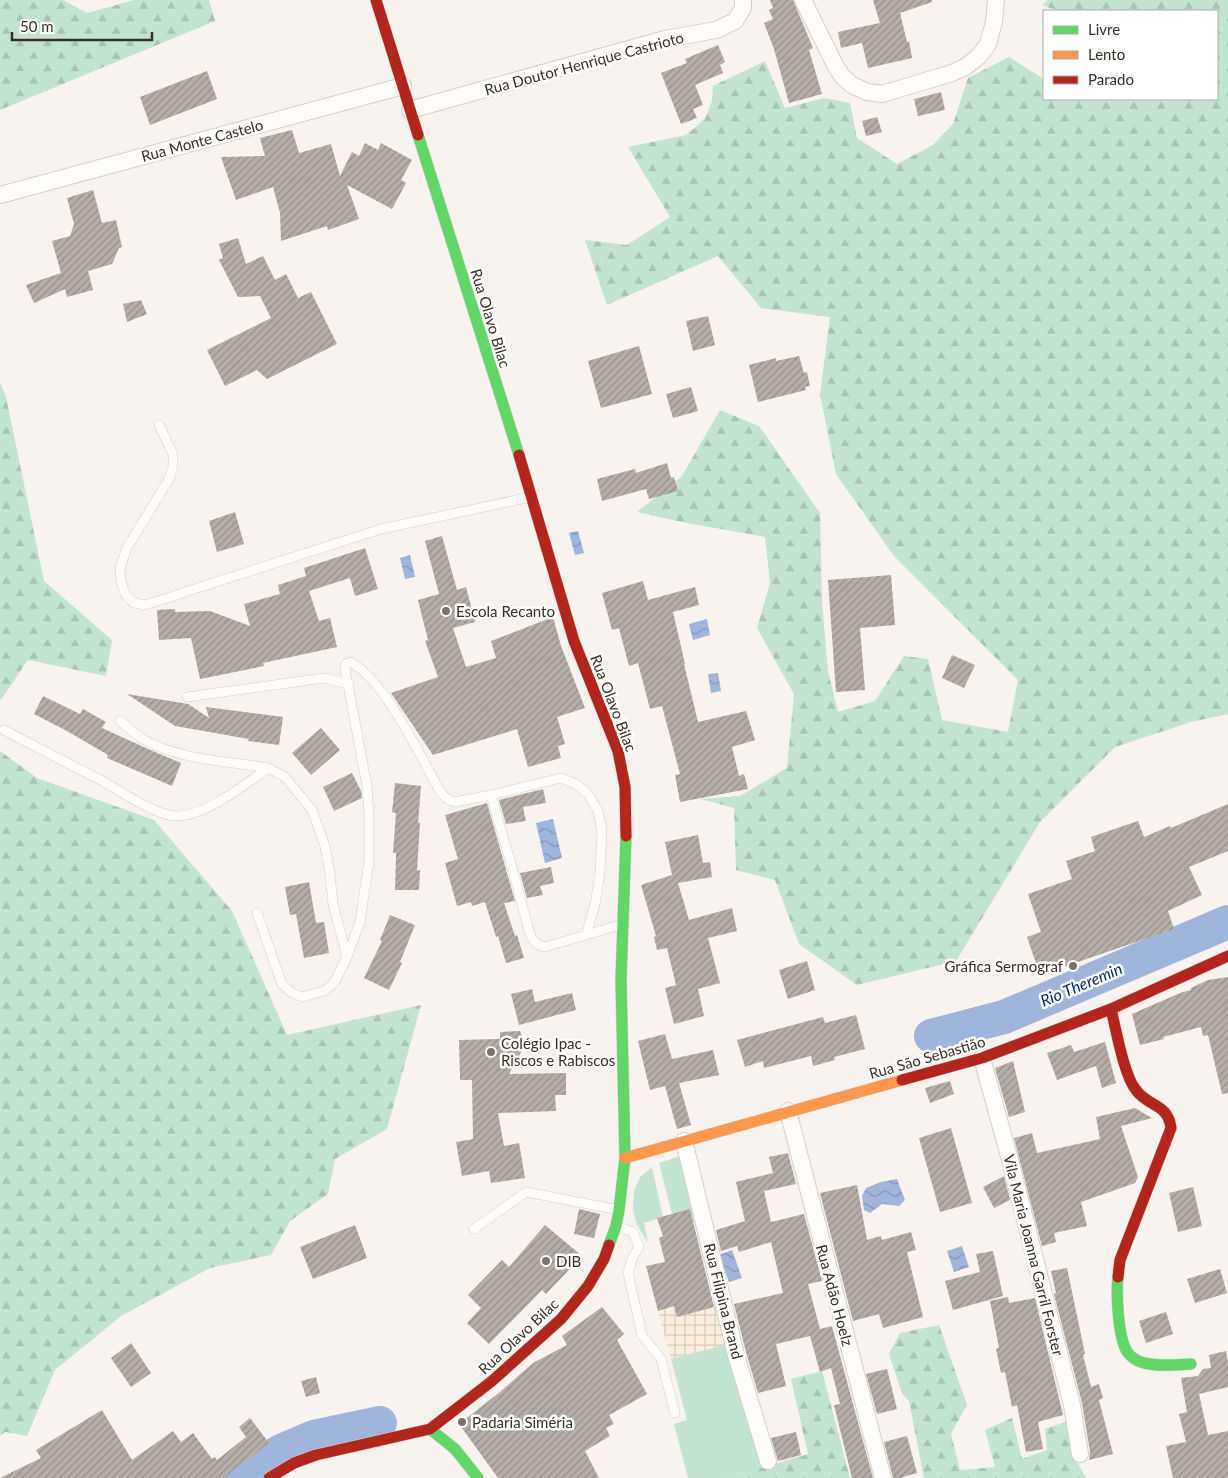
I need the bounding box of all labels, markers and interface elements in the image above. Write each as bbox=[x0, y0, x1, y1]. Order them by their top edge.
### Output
scale bar bbox=[12, 10, 152, 42]
legend bbox=[1043, 10, 1218, 100]
text: 50 m bbox=[20, 17, 54, 35]
text: Livre bbox=[1088, 20, 1120, 38]
street label: Rua Doutor Henrique Castrioto bbox=[482, 28, 686, 98]
text: Lento bbox=[1088, 45, 1125, 63]
text: Parado bbox=[1088, 70, 1134, 88]
street label: Rua Monte Castelo bbox=[139, 115, 265, 165]
street label: Rua Olavo Bilac bbox=[467, 266, 515, 370]
place label: Escola Recanto bbox=[456, 602, 555, 620]
marker: Escola Recanto bbox=[440, 605, 452, 617]
street label: Rua Olavo Bilac bbox=[587, 652, 641, 754]
place label: Gráfica Sermograf bbox=[944, 957, 1064, 975]
water label: Rio Theremin bbox=[1037, 958, 1125, 1010]
marker: Gráfica Sermograf bbox=[1067, 960, 1079, 972]
street label: Rua São Sebastião bbox=[867, 1032, 987, 1082]
place label: Colégio Ipac - Riscos e Rabiscos bbox=[501, 1034, 615, 1069]
marker: Colégio Ipac - Riscos e Rabiscos bbox=[485, 1046, 497, 1058]
street label: Vila Maria Joanna Garril Forster bbox=[1000, 1152, 1068, 1358]
street label: Rua Filipina Brand bbox=[701, 1241, 747, 1361]
street label: Rua Adão Hoelz bbox=[813, 1242, 857, 1348]
place label: DIB bbox=[556, 1252, 581, 1270]
marker: DIB bbox=[540, 1255, 552, 1267]
street label: Rua Olavo Bilac bbox=[474, 1294, 562, 1378]
place label: Padaria Siméria bbox=[472, 1413, 573, 1431]
marker: Padaria Siméria bbox=[456, 1416, 468, 1428]

